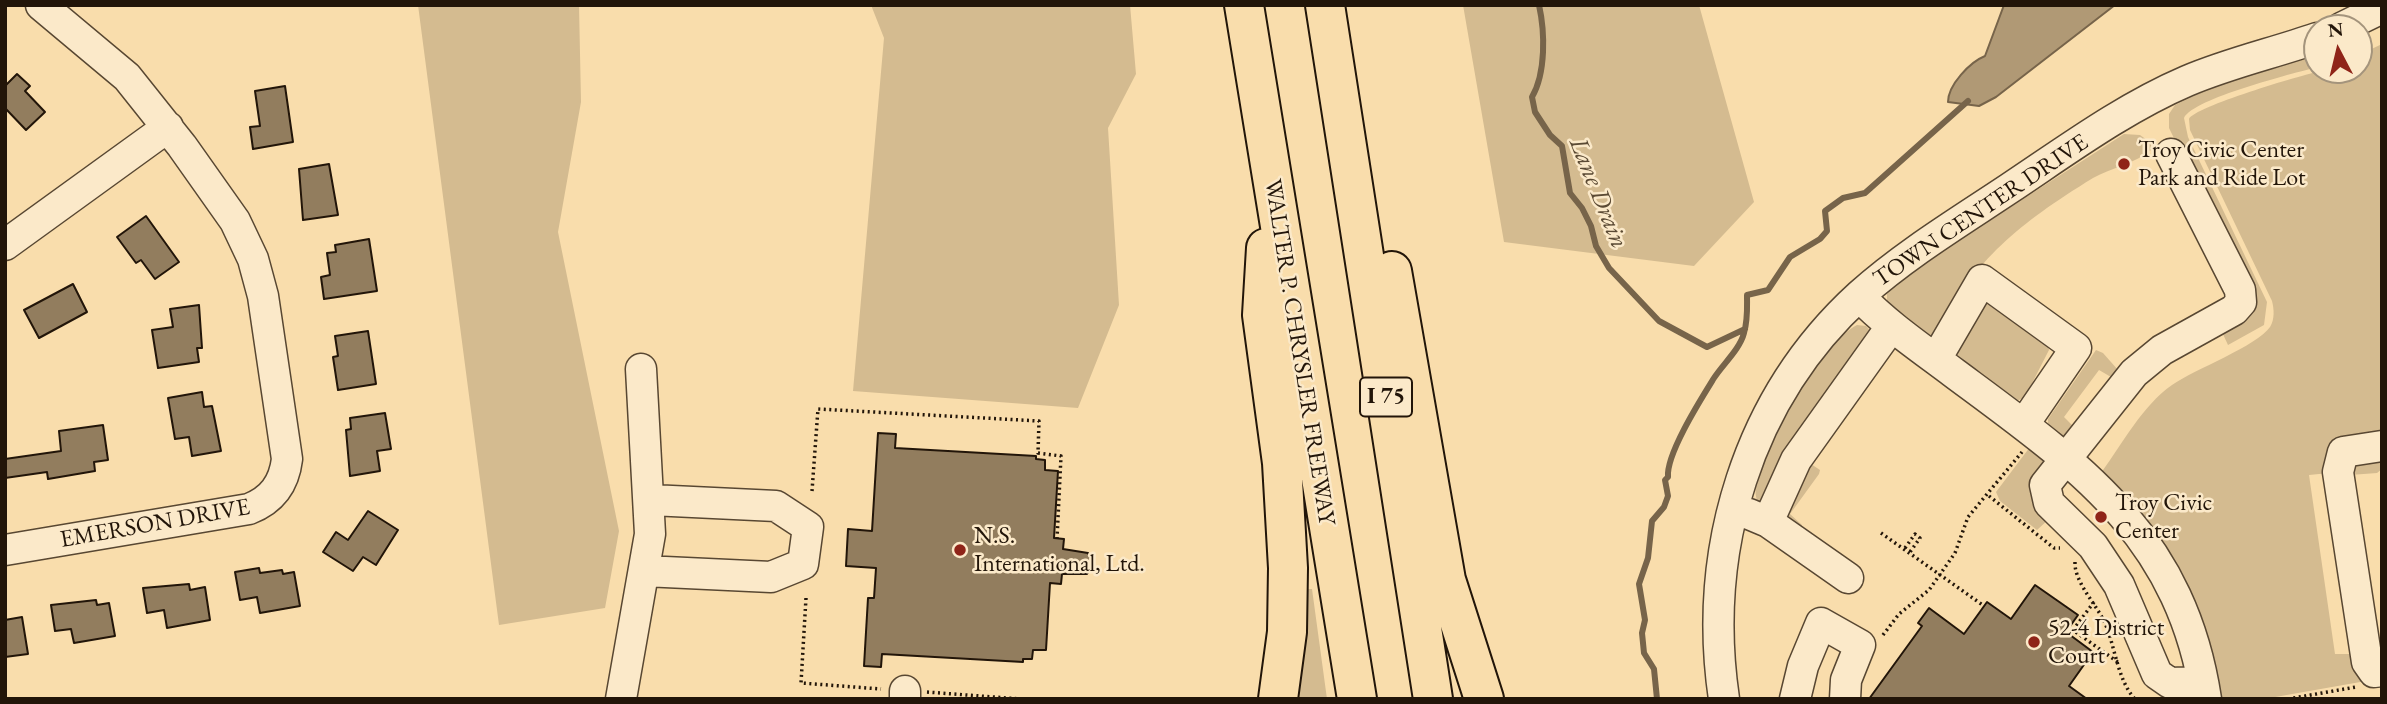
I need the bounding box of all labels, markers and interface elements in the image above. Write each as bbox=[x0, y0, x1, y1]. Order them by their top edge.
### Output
north arrow bbox=[2303, 14, 2373, 84]
text: N bbox=[2326, 16, 2345, 43]
street label: TOWN CENTER DRIVE bbox=[1868, 128, 2094, 294]
water label: Lane Drain bbox=[1562, 133, 1634, 253]
place label: Troy Civic Center Park and Ride Lot bbox=[2138, 136, 2306, 192]
marker: Troy Civic Center Park and Ride Lot bbox=[2116, 156, 2132, 172]
street label: WALTER P. CHRYSLER FREEWAY bbox=[1257, 177, 1341, 527]
road number: I 75 bbox=[1360, 378, 1412, 416]
place label: Troy Civic Center bbox=[2115, 489, 2212, 545]
street label: EMERSON DRIVE bbox=[58, 493, 252, 555]
marker: Troy Civic Center bbox=[2093, 509, 2109, 525]
place label: N.S. International, Ltd. bbox=[974, 522, 1145, 578]
marker: N.S. International, Ltd. bbox=[952, 542, 968, 558]
place label: 52-4 District Court bbox=[2048, 614, 2164, 670]
marker: 52-4 District Court bbox=[2026, 634, 2042, 650]

